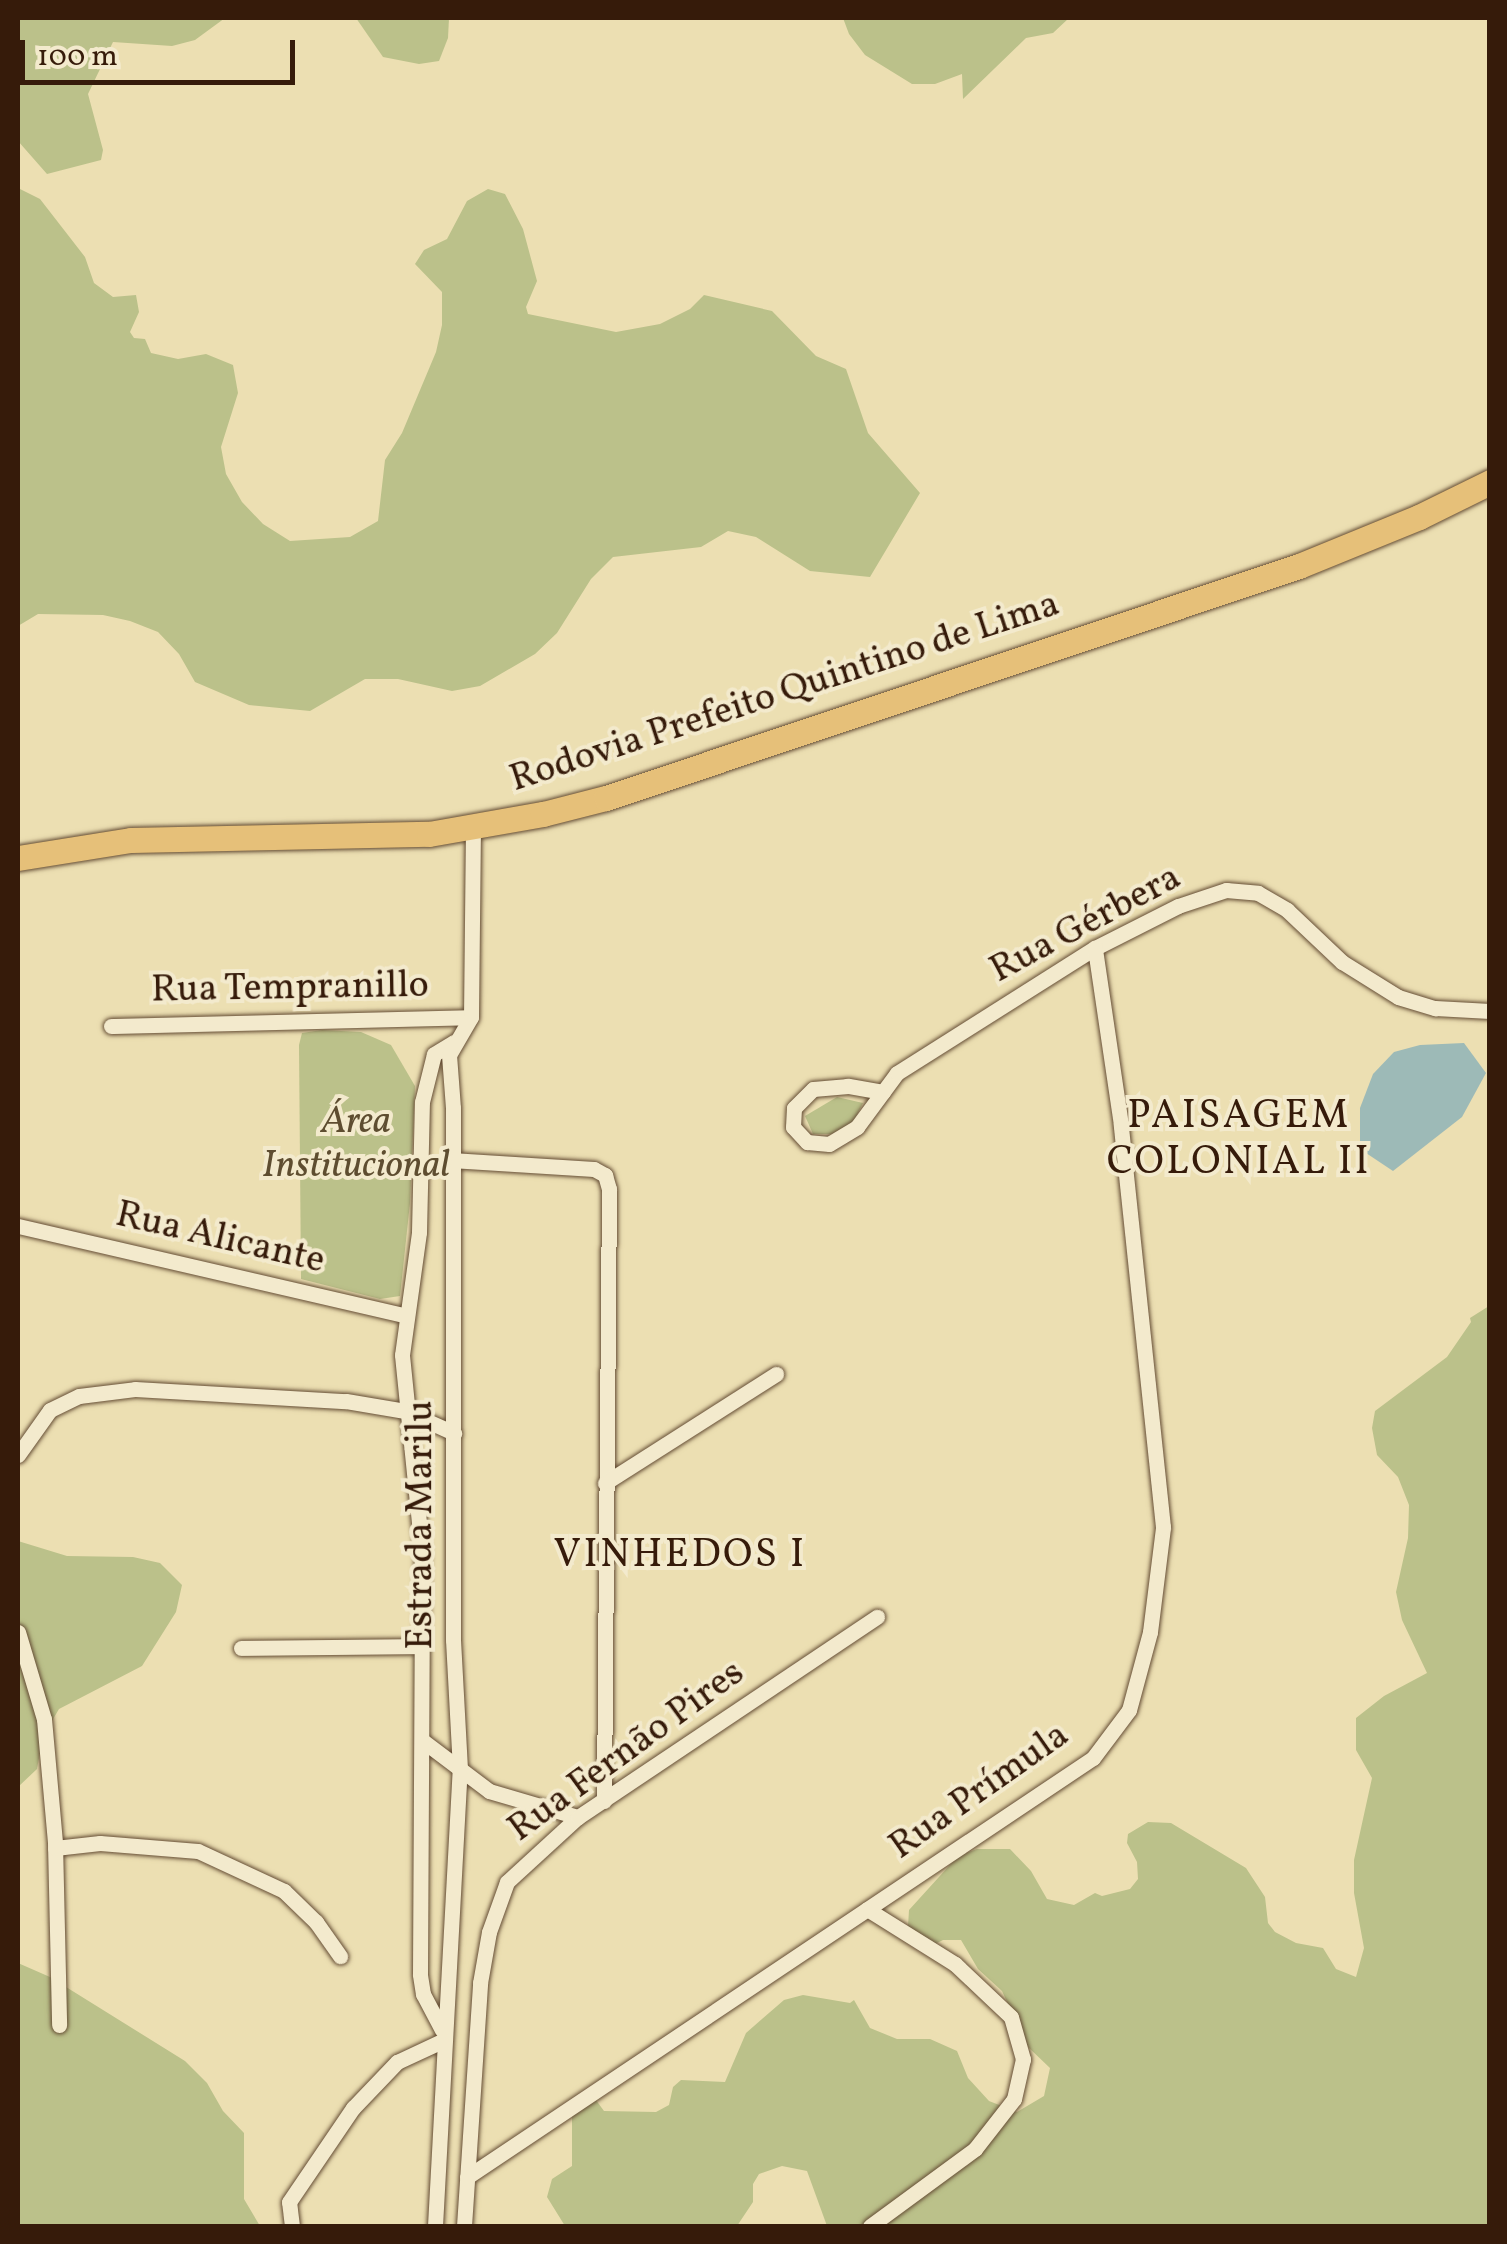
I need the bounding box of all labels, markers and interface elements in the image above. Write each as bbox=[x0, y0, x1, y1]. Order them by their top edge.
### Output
scale bar bbox=[25, 20, 300, 82]
text: 100 m bbox=[37, 36, 118, 78]
street label: Rodovia Prefeito Quintino de Lima bbox=[505, 582, 1065, 804]
street label: Rua Gérbera bbox=[983, 856, 1189, 994]
street label: Rua Tempranillo bbox=[150, 964, 430, 1014]
district label: PAISAGEM COLONIAL II bbox=[1107, 1093, 1371, 1187]
park label: Área Institucional bbox=[262, 1100, 450, 1190]
street label: Rua Alicante bbox=[111, 1193, 329, 1285]
street label: Estrada Marilu bbox=[399, 1400, 445, 1650]
district label: VINHEDOS I bbox=[553, 1532, 807, 1580]
street label: Rua Fernão Pires bbox=[500, 1651, 754, 1853]
street label: Rua Prímula bbox=[881, 1713, 1079, 1871]

